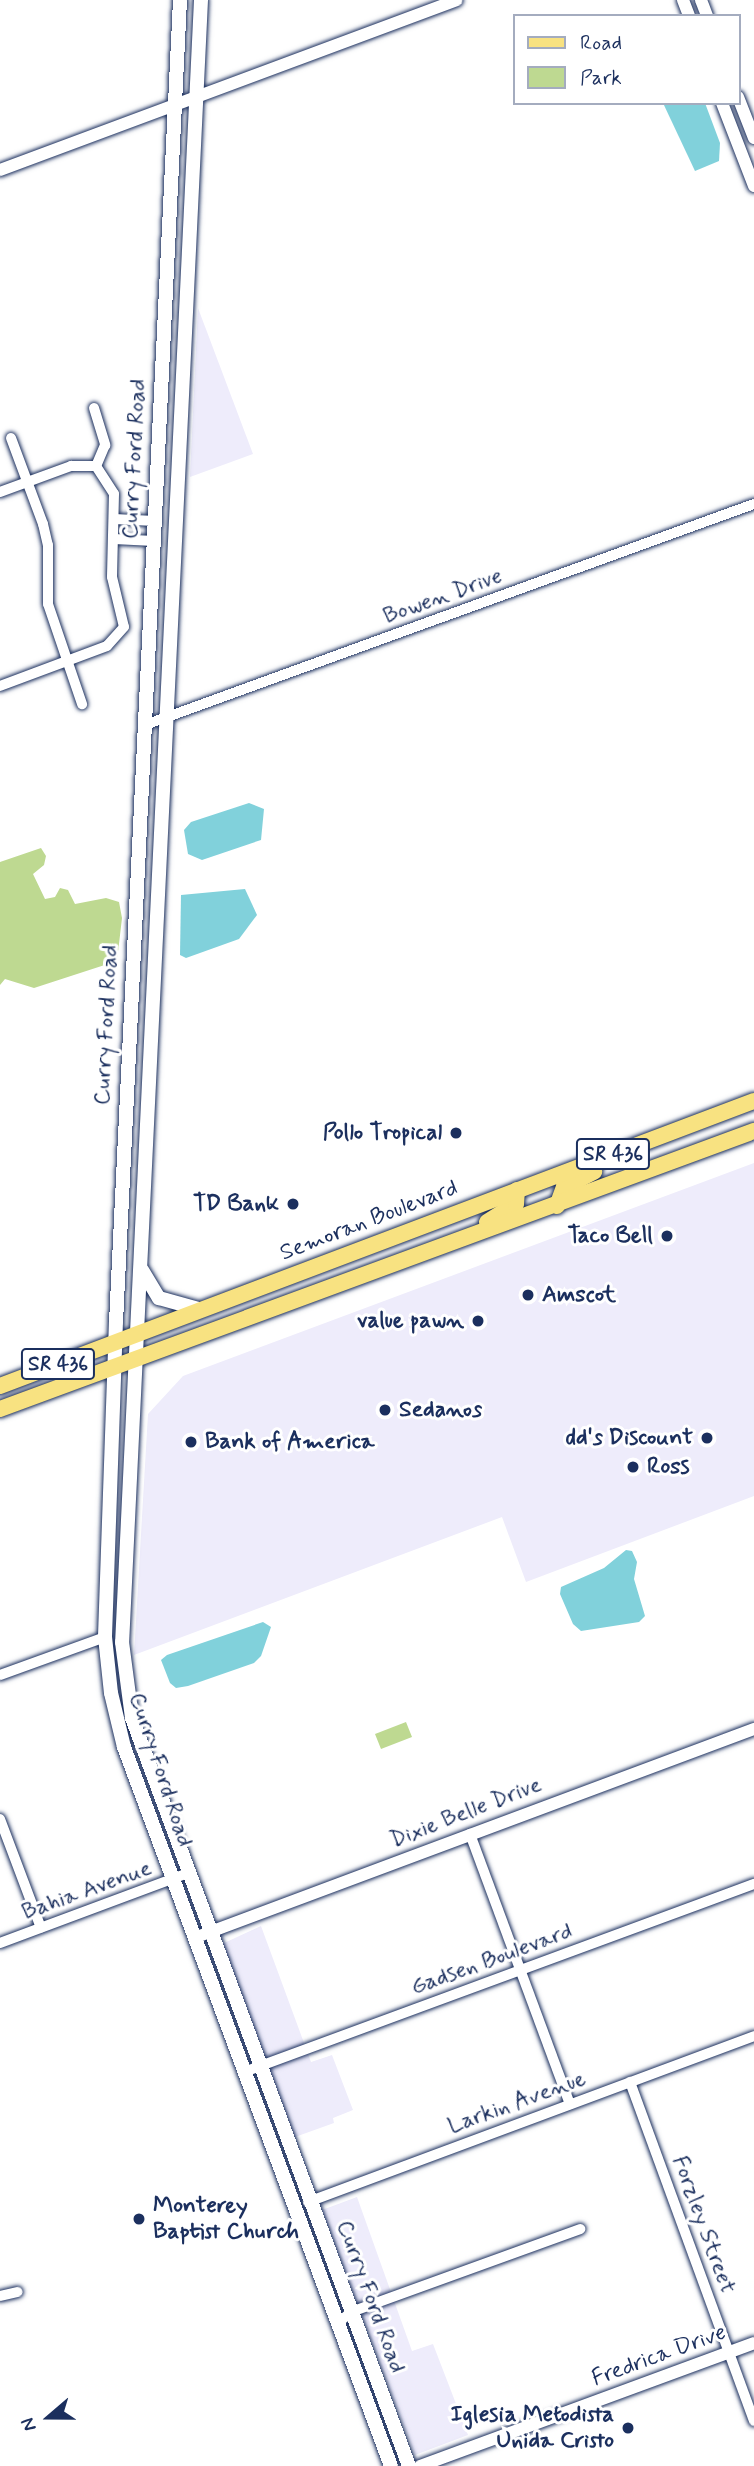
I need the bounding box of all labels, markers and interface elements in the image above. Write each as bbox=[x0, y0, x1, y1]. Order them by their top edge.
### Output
legend bbox=[512, 14, 740, 105]
text: Road bbox=[580, 29, 622, 57]
text: Park bbox=[580, 64, 622, 92]
street label: Curry Ford Road bbox=[117, 378, 153, 540]
street label: Bowen Drive bbox=[380, 563, 506, 631]
street label: Curry Ford Road bbox=[89, 944, 125, 1106]
place label: Pollo Tropical bbox=[323, 1119, 442, 1147]
marker: Pollo Tropical bbox=[448, 1125, 464, 1141]
road number: SR 436 bbox=[574, 1136, 652, 1172]
street label: Semoran Boulevard bbox=[276, 1174, 462, 1268]
place label: TD Bank bbox=[194, 1190, 279, 1218]
marker: TD Bank bbox=[285, 1196, 301, 1212]
place label: Taco Bell bbox=[569, 1222, 653, 1250]
marker: Taco Bell bbox=[659, 1228, 675, 1244]
place label: Amscot bbox=[542, 1281, 616, 1309]
marker: Amscot bbox=[520, 1287, 536, 1303]
place label: value pawn bbox=[357, 1307, 464, 1335]
marker: value pawn bbox=[470, 1313, 486, 1329]
road number: SR 436 bbox=[20, 1346, 96, 1382]
place label: Sedanos bbox=[399, 1396, 482, 1424]
marker: Sedanos bbox=[377, 1402, 393, 1418]
place label: dd's Discount bbox=[567, 1424, 693, 1452]
place label: Bank of America bbox=[205, 1428, 367, 1456]
marker: dd's Discount bbox=[699, 1430, 715, 1446]
marker: Bank of America bbox=[183, 1434, 199, 1450]
place label: Ross bbox=[647, 1453, 690, 1481]
marker: Ross bbox=[625, 1459, 641, 1475]
street label: Curry Ford Road bbox=[122, 1690, 198, 1850]
street label: Dixie Belle Drive bbox=[387, 1772, 545, 1854]
street label: Bahia Avenue bbox=[18, 1855, 156, 1927]
street label: Gadsen Boulevard bbox=[409, 1919, 575, 2001]
street label: Larkin Avenue bbox=[445, 2066, 589, 2140]
street label: Forzley Street bbox=[665, 2153, 741, 2297]
place label: Monterey Baptist Church bbox=[153, 2192, 299, 2246]
marker: Monterey Baptist Church bbox=[131, 2211, 147, 2227]
street label: Curry Ford Road bbox=[330, 2217, 410, 2377]
street label: Fredrica Drive bbox=[589, 2319, 729, 2393]
north arrow bbox=[14, 2382, 84, 2452]
place label: Iglesia Metodista Unida Cristo bbox=[450, 2401, 614, 2455]
text: N bbox=[15, 2414, 43, 2435]
marker: Iglesia Metodista Unida Cristo bbox=[620, 2420, 636, 2436]

